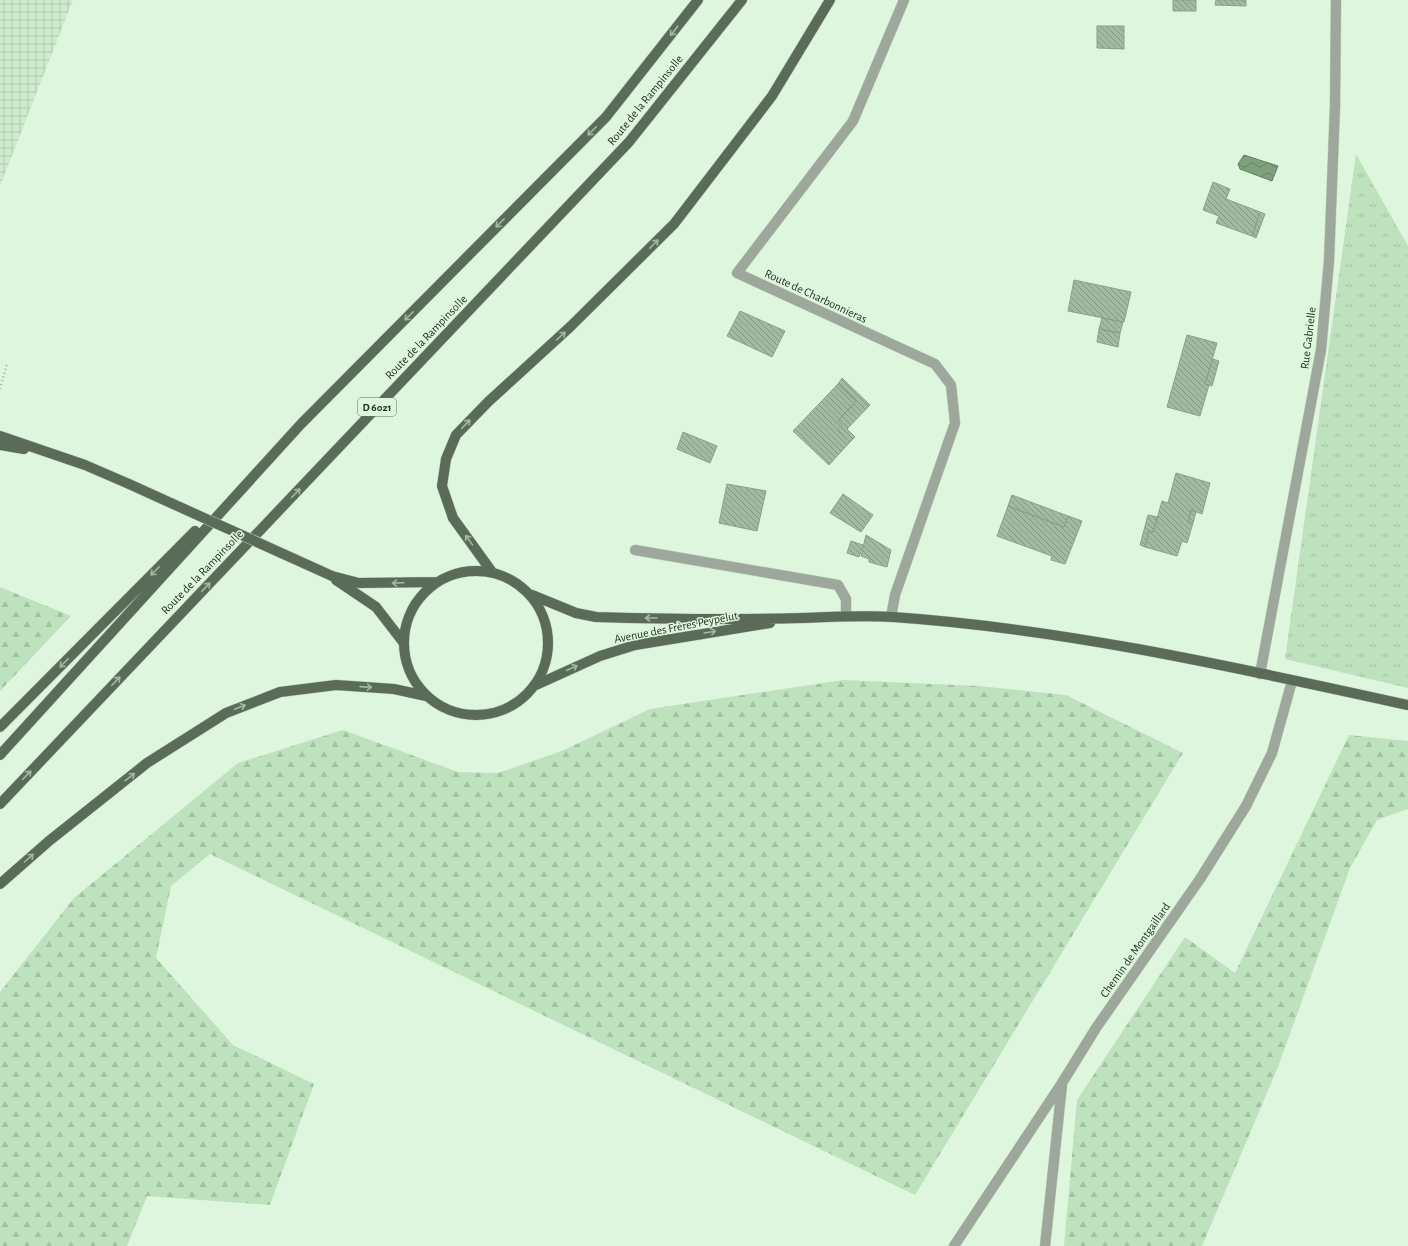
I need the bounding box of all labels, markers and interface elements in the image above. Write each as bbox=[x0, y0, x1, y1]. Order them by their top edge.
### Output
one-way arrow bbox=[670, 25, 678, 36]
street label: Route de la Rampinsolle bbox=[605, 53, 685, 147]
one-way arrow bbox=[587, 126, 597, 136]
one-way arrow bbox=[495, 218, 505, 228]
one-way arrow bbox=[649, 239, 659, 249]
street label: Route de Charbonnieras bbox=[763, 267, 869, 325]
street label: Route de la Rampinsolle bbox=[383, 293, 469, 381]
street label: Rue Gabrielle bbox=[1298, 306, 1318, 370]
one-way arrow bbox=[404, 311, 414, 321]
one-way arrow bbox=[556, 331, 566, 340]
road number: D 6021 bbox=[358, 398, 396, 416]
one-way arrow bbox=[461, 419, 471, 429]
one-way arrow bbox=[291, 488, 301, 498]
street label: Route de la Rampinsolle bbox=[159, 528, 245, 616]
one-way arrow bbox=[465, 535, 473, 546]
one-way arrow bbox=[150, 566, 160, 576]
one-way arrow bbox=[392, 580, 405, 587]
one-way arrow bbox=[201, 582, 211, 592]
street label: Avenue des Frères Peypelut bbox=[613, 609, 739, 646]
one-way arrow bbox=[645, 614, 658, 622]
one-way arrow bbox=[703, 628, 716, 636]
one-way arrow bbox=[59, 658, 69, 668]
one-way arrow bbox=[565, 664, 577, 672]
one-way arrow bbox=[112, 676, 121, 686]
one-way arrow bbox=[359, 684, 372, 691]
one-way arrow bbox=[233, 703, 245, 711]
one-way arrow bbox=[22, 770, 32, 780]
one-way arrow bbox=[125, 772, 136, 781]
one-way arrow bbox=[24, 854, 34, 863]
street label: Chemin de Montgaillard bbox=[1098, 900, 1172, 1000]

